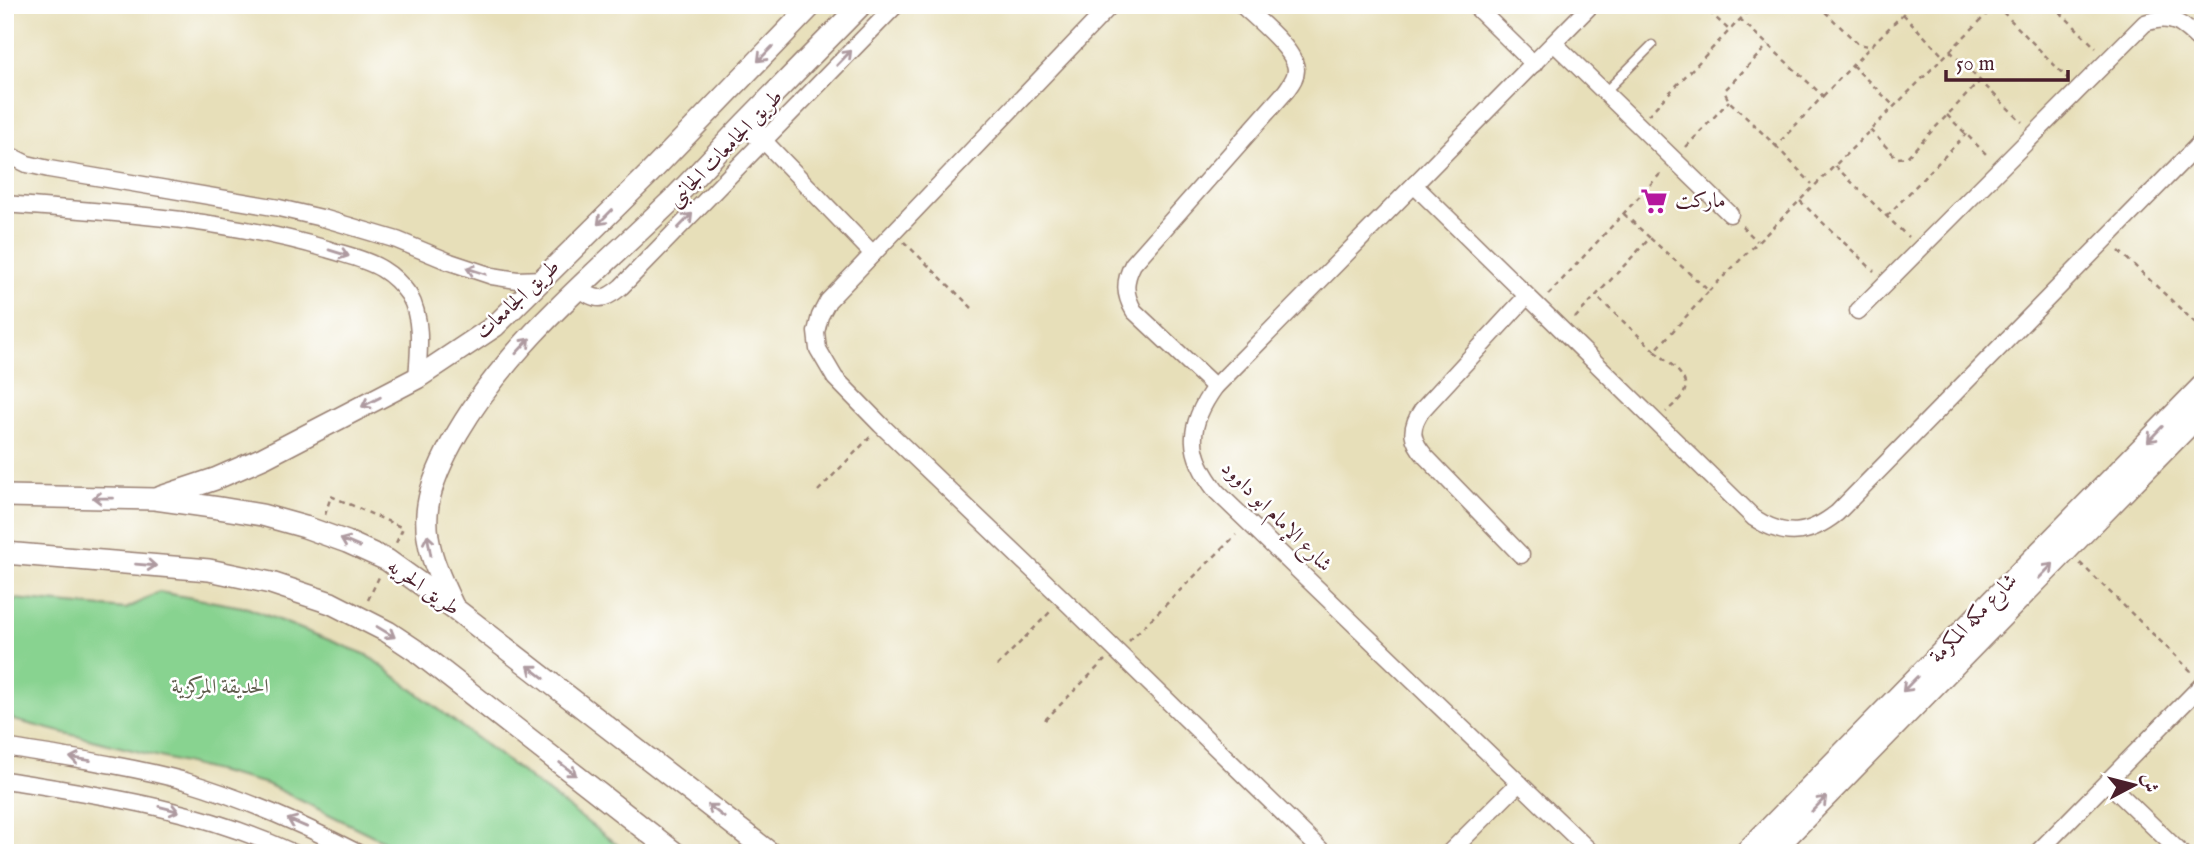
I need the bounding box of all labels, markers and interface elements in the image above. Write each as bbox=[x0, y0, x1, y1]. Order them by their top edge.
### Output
scale bar bbox=[1946, 38, 2068, 82]
one-way arrow bbox=[756, 45, 773, 62]
one-way arrow bbox=[836, 50, 853, 67]
text: 50 m bbox=[1956, 51, 1995, 78]
street label: طريق الجامعات الجانبى bbox=[663, 84, 789, 214]
supermarket icon: ماركت bbox=[1639, 186, 1669, 216]
place label: ماركت bbox=[1675, 188, 1726, 215]
one-way arrow bbox=[597, 208, 614, 225]
one-way arrow bbox=[677, 213, 694, 230]
one-way arrow bbox=[328, 247, 350, 260]
street label: طريق الجامعات bbox=[470, 254, 566, 346]
one-way arrow bbox=[465, 264, 487, 276]
one-way arrow bbox=[515, 338, 532, 355]
one-way arrow bbox=[361, 395, 382, 409]
one-way arrow bbox=[2147, 425, 2164, 442]
street label: شارع الإمام ابو داوود bbox=[1212, 456, 1337, 581]
one-way arrow bbox=[92, 491, 115, 505]
one-way arrow bbox=[422, 534, 435, 556]
one-way arrow bbox=[339, 536, 361, 549]
street label: طريق الحريه bbox=[381, 553, 465, 623]
one-way arrow bbox=[135, 559, 157, 572]
one-way arrow bbox=[2038, 563, 2055, 580]
street label: شارع مكه المكرمة bbox=[1924, 568, 2026, 672]
one-way arrow bbox=[376, 625, 396, 639]
one-way arrow bbox=[528, 664, 546, 679]
park label: الحديقة المركزية bbox=[171, 674, 269, 701]
one-way arrow bbox=[1902, 675, 1919, 692]
north arrow bbox=[2100, 750, 2170, 820]
one-way arrow bbox=[69, 752, 91, 765]
one-way arrow bbox=[558, 762, 577, 777]
text: ش bbox=[2136, 772, 2162, 794]
one-way arrow bbox=[1810, 796, 1827, 813]
one-way arrow bbox=[157, 803, 180, 816]
one-way arrow bbox=[708, 804, 726, 819]
one-way arrow bbox=[287, 816, 308, 829]

